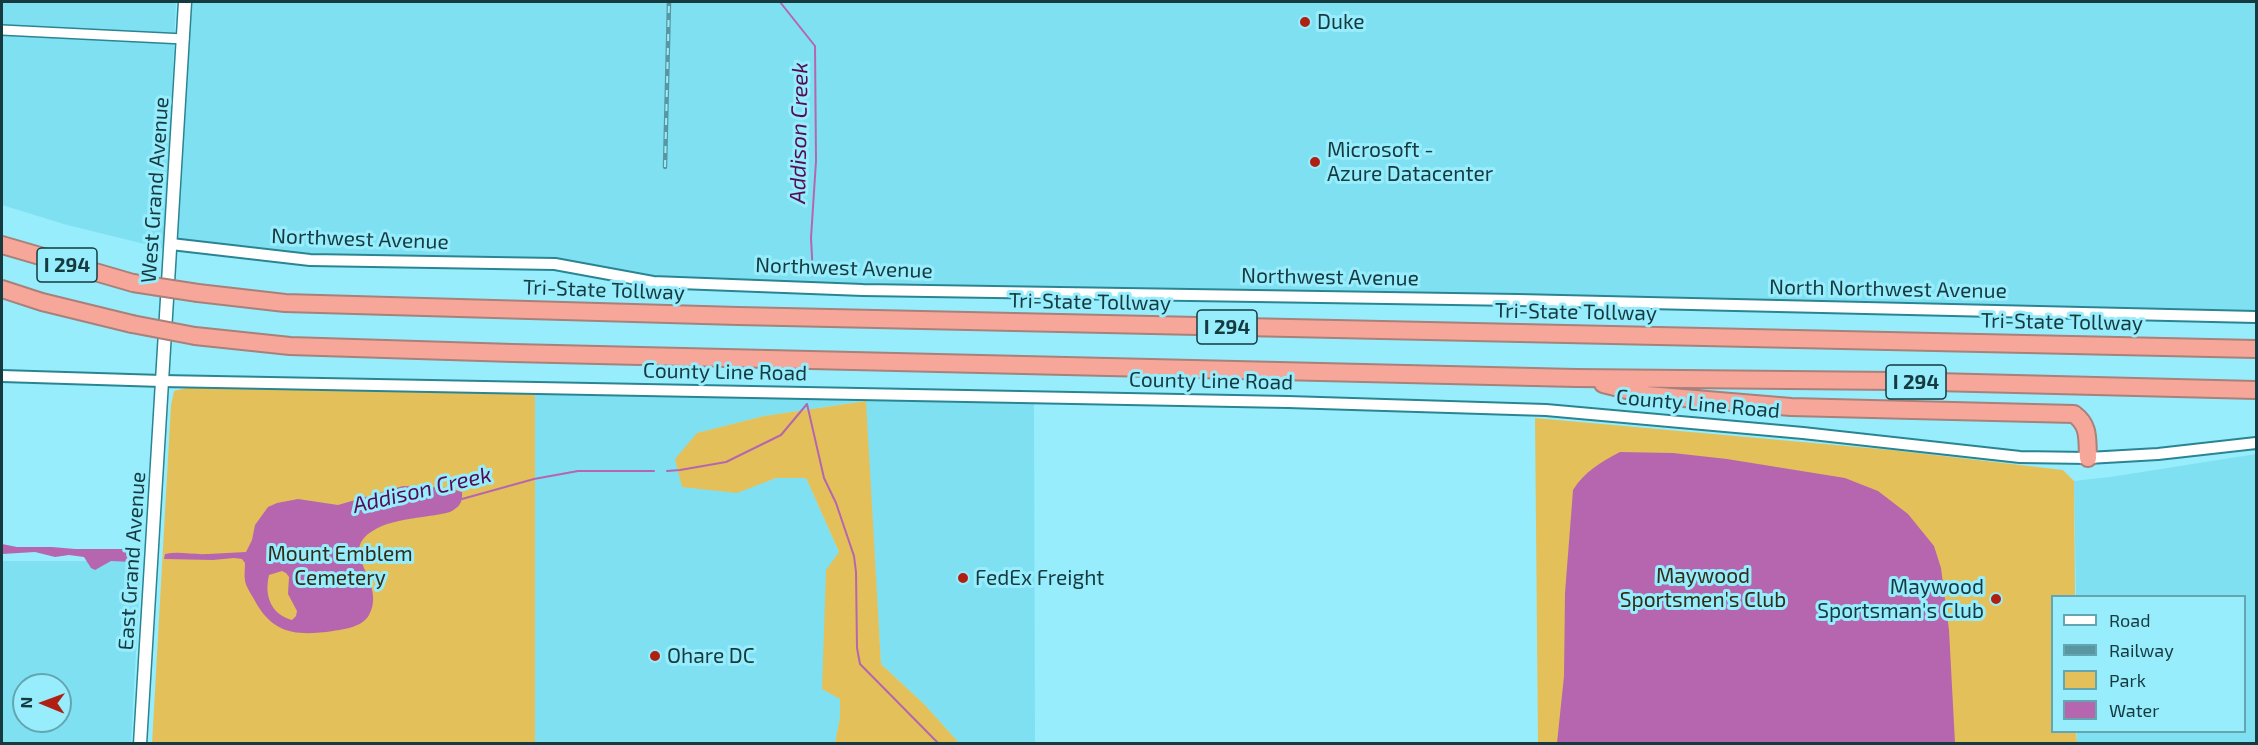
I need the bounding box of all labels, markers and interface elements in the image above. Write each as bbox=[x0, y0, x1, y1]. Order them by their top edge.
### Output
place label: Duke bbox=[1317, 9, 1365, 35]
marker: Duke bbox=[1298, 15, 1312, 29]
water label: Addison Creek bbox=[785, 62, 813, 204]
street label: West Grand Avenue bbox=[136, 96, 174, 284]
place label: Microsoft - Azure Datacenter bbox=[1327, 137, 1493, 187]
marker: Microsoft - Azure Datacenter bbox=[1308, 155, 1322, 169]
street label: Northwest Avenue bbox=[271, 223, 449, 255]
road number: I 294 bbox=[37, 248, 97, 282]
street label: Northwest Avenue bbox=[755, 252, 933, 284]
street label: Northwest Avenue bbox=[1241, 263, 1419, 291]
street label: North Northwest Avenue bbox=[1769, 274, 2007, 304]
street label: Tri-State Tollway bbox=[523, 275, 685, 305]
street label: Tri-State Tollway bbox=[1009, 288, 1171, 316]
street label: Tri-State Tollway bbox=[1495, 298, 1657, 326]
street label: Tri-State Tollway bbox=[1981, 308, 2143, 336]
road number: I 294 bbox=[1197, 310, 1257, 344]
street label: County Line Road bbox=[643, 358, 807, 386]
road number: I 294 bbox=[1886, 365, 1946, 399]
street label: County Line Road bbox=[1129, 367, 1293, 395]
street label: County Line Road bbox=[1615, 384, 1781, 424]
water label: Addison Creek bbox=[350, 461, 494, 519]
street label: East Grand Avenue bbox=[113, 471, 151, 651]
park label: Mount Emblem Cemetery bbox=[267, 541, 413, 591]
park label: Maywood Sportsmen's Club bbox=[1620, 563, 1786, 613]
place label: FedEx Freight bbox=[975, 565, 1104, 591]
marker: FedEx Freight bbox=[956, 571, 970, 585]
place label: Maywood Sportsman's Club bbox=[1817, 574, 1984, 624]
marker: Maywood Sportsman's Club bbox=[1989, 592, 2003, 606]
legend bbox=[2051, 595, 2246, 733]
text: Road bbox=[2109, 609, 2150, 631]
text: Railway bbox=[2109, 639, 2174, 661]
place label: Ohare DC bbox=[667, 643, 755, 669]
marker: Ohare DC bbox=[648, 649, 662, 663]
text: Park bbox=[2109, 669, 2146, 691]
north arrow bbox=[12, 673, 72, 733]
text: N bbox=[16, 697, 35, 709]
text: Water bbox=[2109, 699, 2159, 721]

